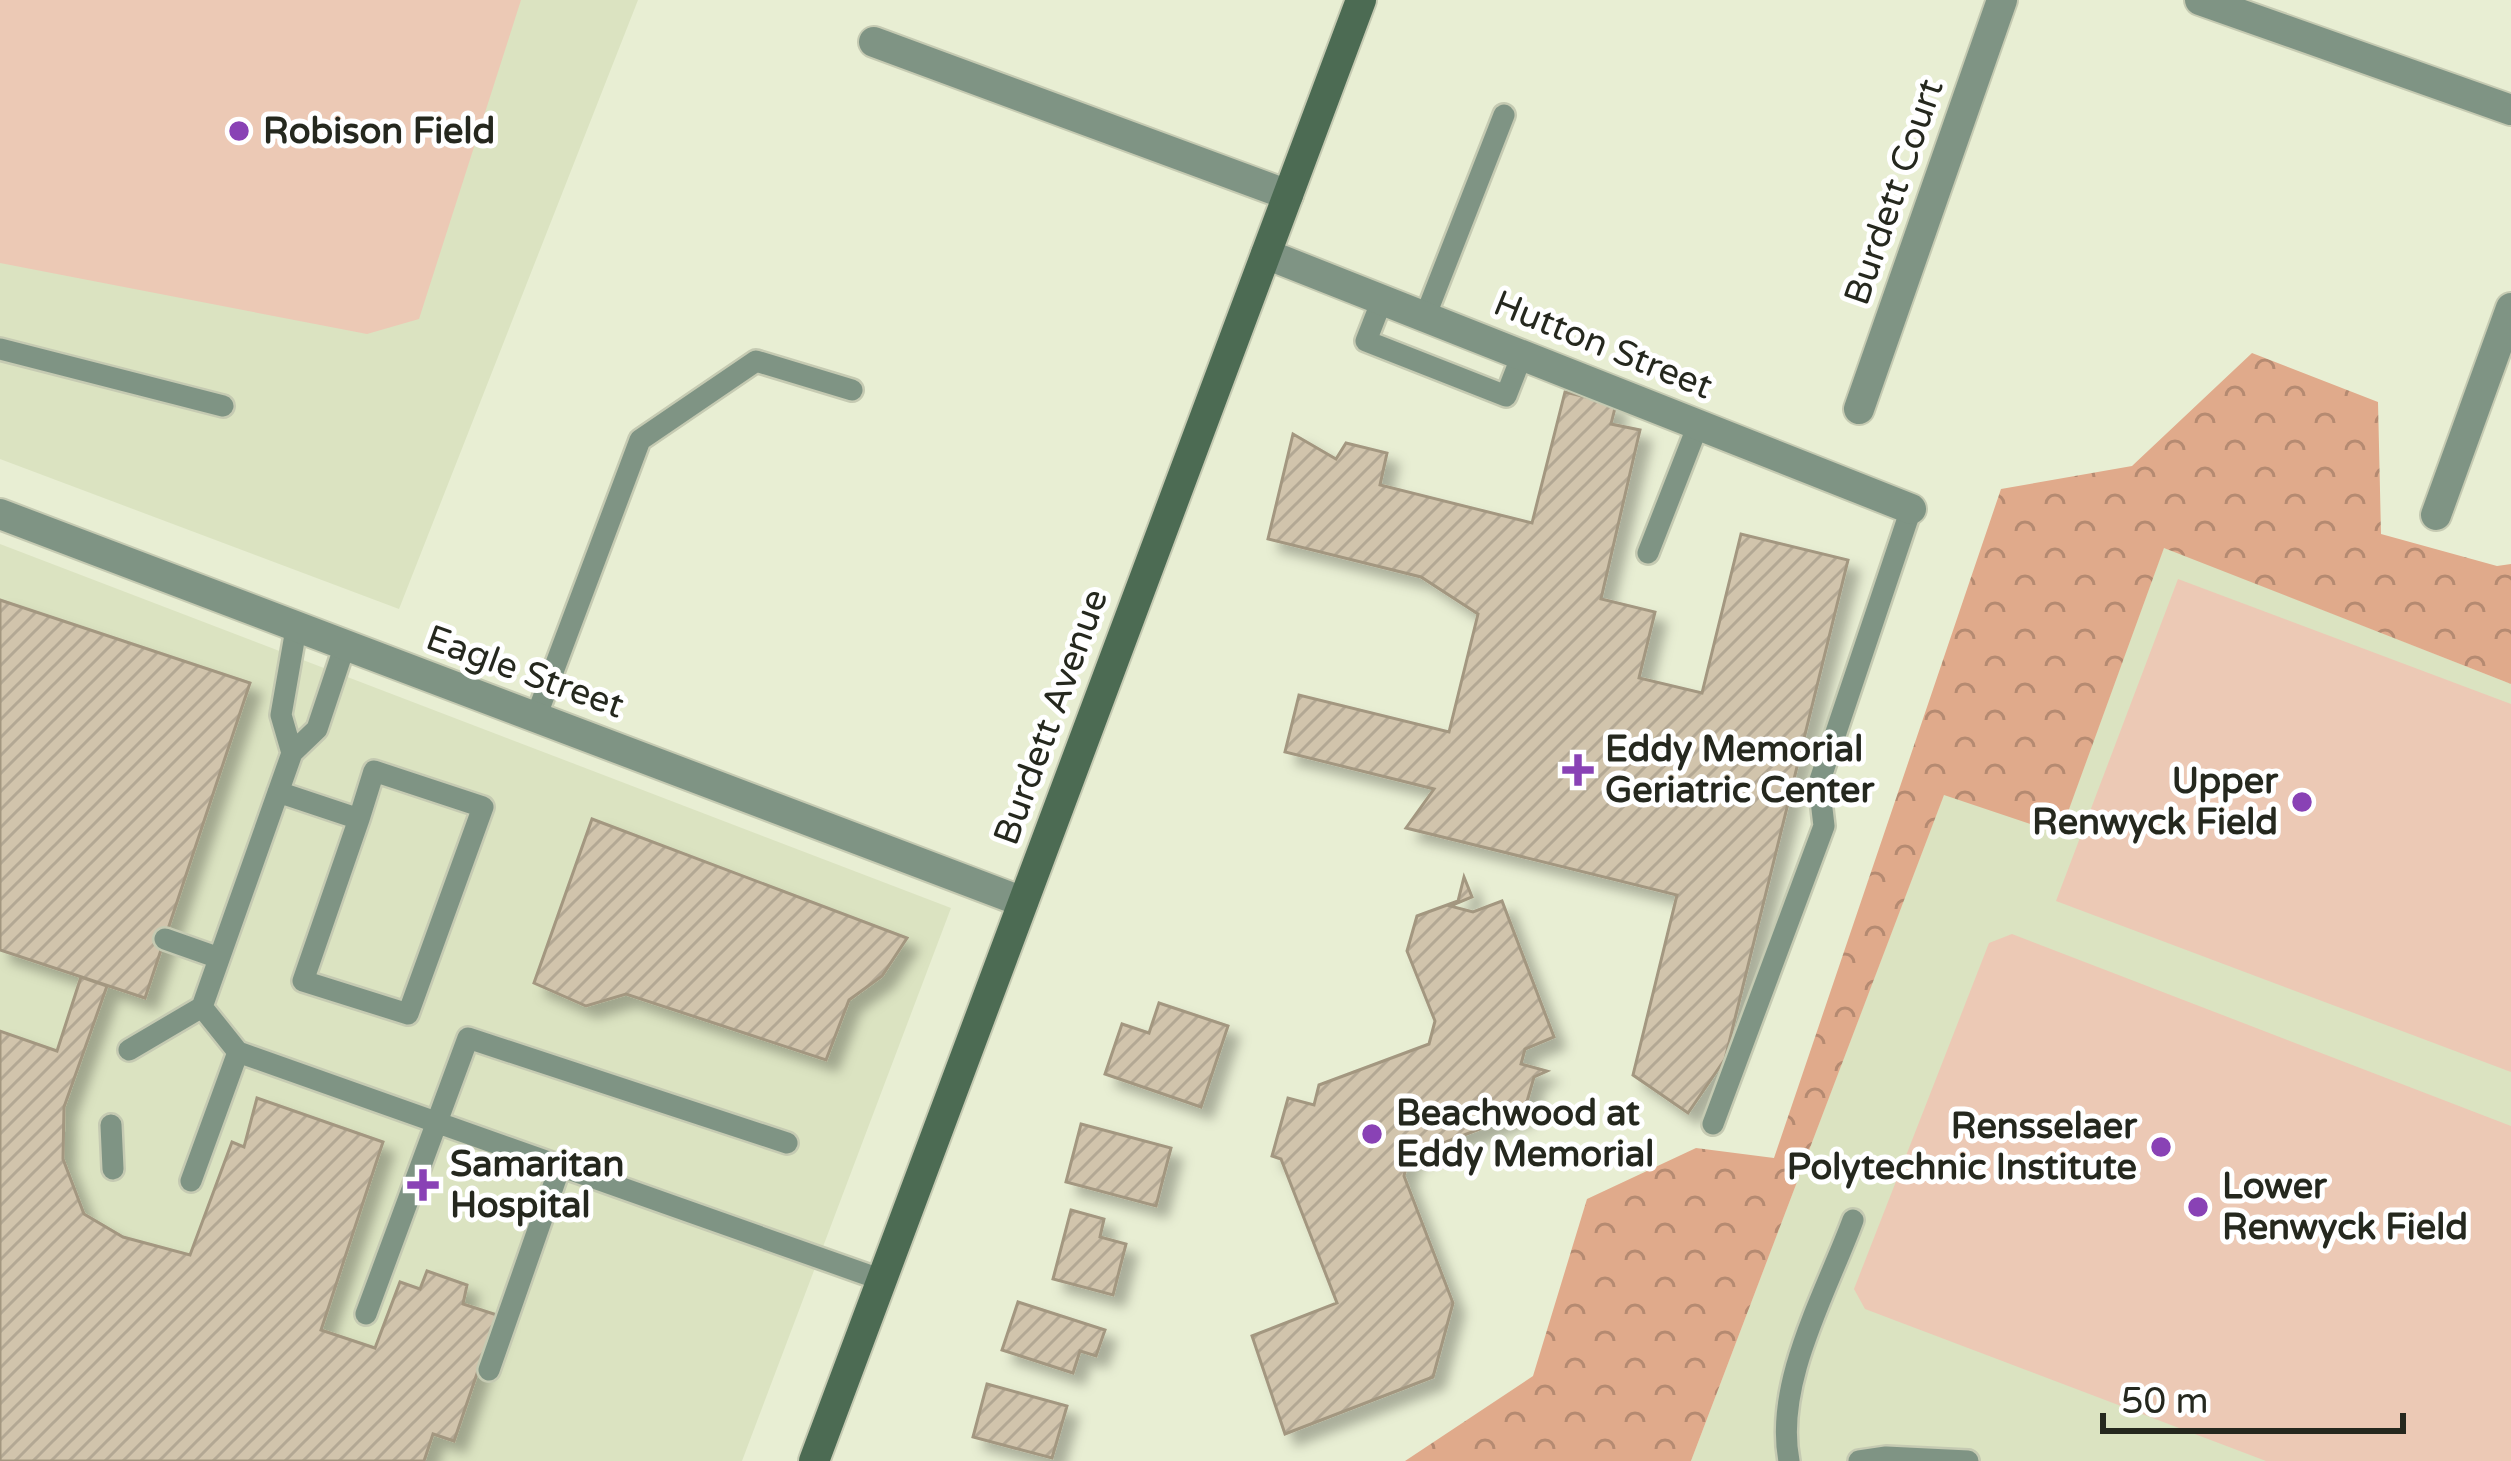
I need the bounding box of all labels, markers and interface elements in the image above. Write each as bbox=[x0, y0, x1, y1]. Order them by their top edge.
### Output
street label: Burdett Court bbox=[1835, 74, 1953, 310]
place label: Robison Field bbox=[263, 110, 495, 153]
marker: Robison Field bbox=[226, 118, 252, 144]
street label: Hutton Street bbox=[1487, 282, 1719, 408]
street label: Burdett Avenue bbox=[985, 583, 1117, 851]
street label: Eagle Street bbox=[420, 616, 630, 728]
place label: Eddy Memorial Geriatric Center bbox=[1605, 728, 1875, 812]
marker: Eddy Memorial Geriatric Center bbox=[1562, 754, 1594, 786]
place label: Upper Renwyck Field bbox=[2032, 760, 2279, 844]
marker: Upper Renwyck Field bbox=[2289, 789, 2315, 815]
place label: Beachwood at Eddy Memorial bbox=[1396, 1092, 1654, 1176]
place label: Rensselaer Polytechnic Institute bbox=[1787, 1105, 2138, 1189]
marker: Beachwood at Eddy Memorial bbox=[1359, 1121, 1385, 1147]
marker: Rensselaer Polytechnic Institute bbox=[2148, 1134, 2174, 1160]
place label: Samaritan Hospital bbox=[450, 1143, 624, 1227]
place label: Lower Renwyck Field bbox=[2222, 1165, 2468, 1249]
marker: Samaritan Hospital bbox=[407, 1169, 439, 1201]
marker: Lower Renwyck Field bbox=[2185, 1194, 2211, 1220]
scale bar bbox=[2103, 1359, 2403, 1433]
text: 50 m bbox=[2121, 1380, 2209, 1423]

